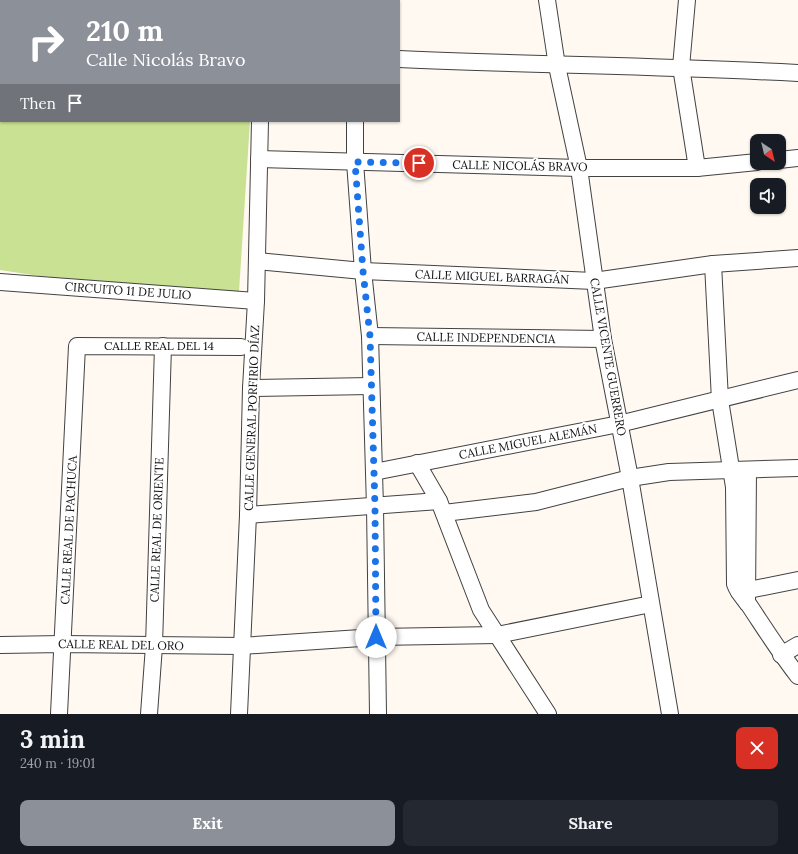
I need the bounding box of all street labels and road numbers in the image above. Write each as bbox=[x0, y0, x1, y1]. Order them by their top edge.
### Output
street label: CALLE NICOLÁS BRAVO bbox=[452, 157, 588, 174]
street label: CALLE MIGUEL BARRAGÁN bbox=[415, 266, 569, 287]
street label: CALLE VICENTE GUERRERO bbox=[587, 277, 630, 437]
street label: CIRCUITO 11 DE JULIO bbox=[64, 279, 192, 302]
street label: CALLE GENERAL PORFIRIO DÍAZ bbox=[241, 325, 262, 511]
street label: CALLE INDEPENDENCIA bbox=[416, 329, 556, 346]
street label: CALLE REAL DEL 14 bbox=[104, 338, 215, 353]
street label: CALLE MIGUEL ALEMÁN bbox=[458, 421, 598, 462]
street label: CALLE REAL DE PACHUCA bbox=[57, 455, 80, 605]
street label: CALLE REAL DE ORIENTE bbox=[146, 457, 167, 603]
street label: CALLE REAL DEL ORO bbox=[58, 636, 184, 653]

